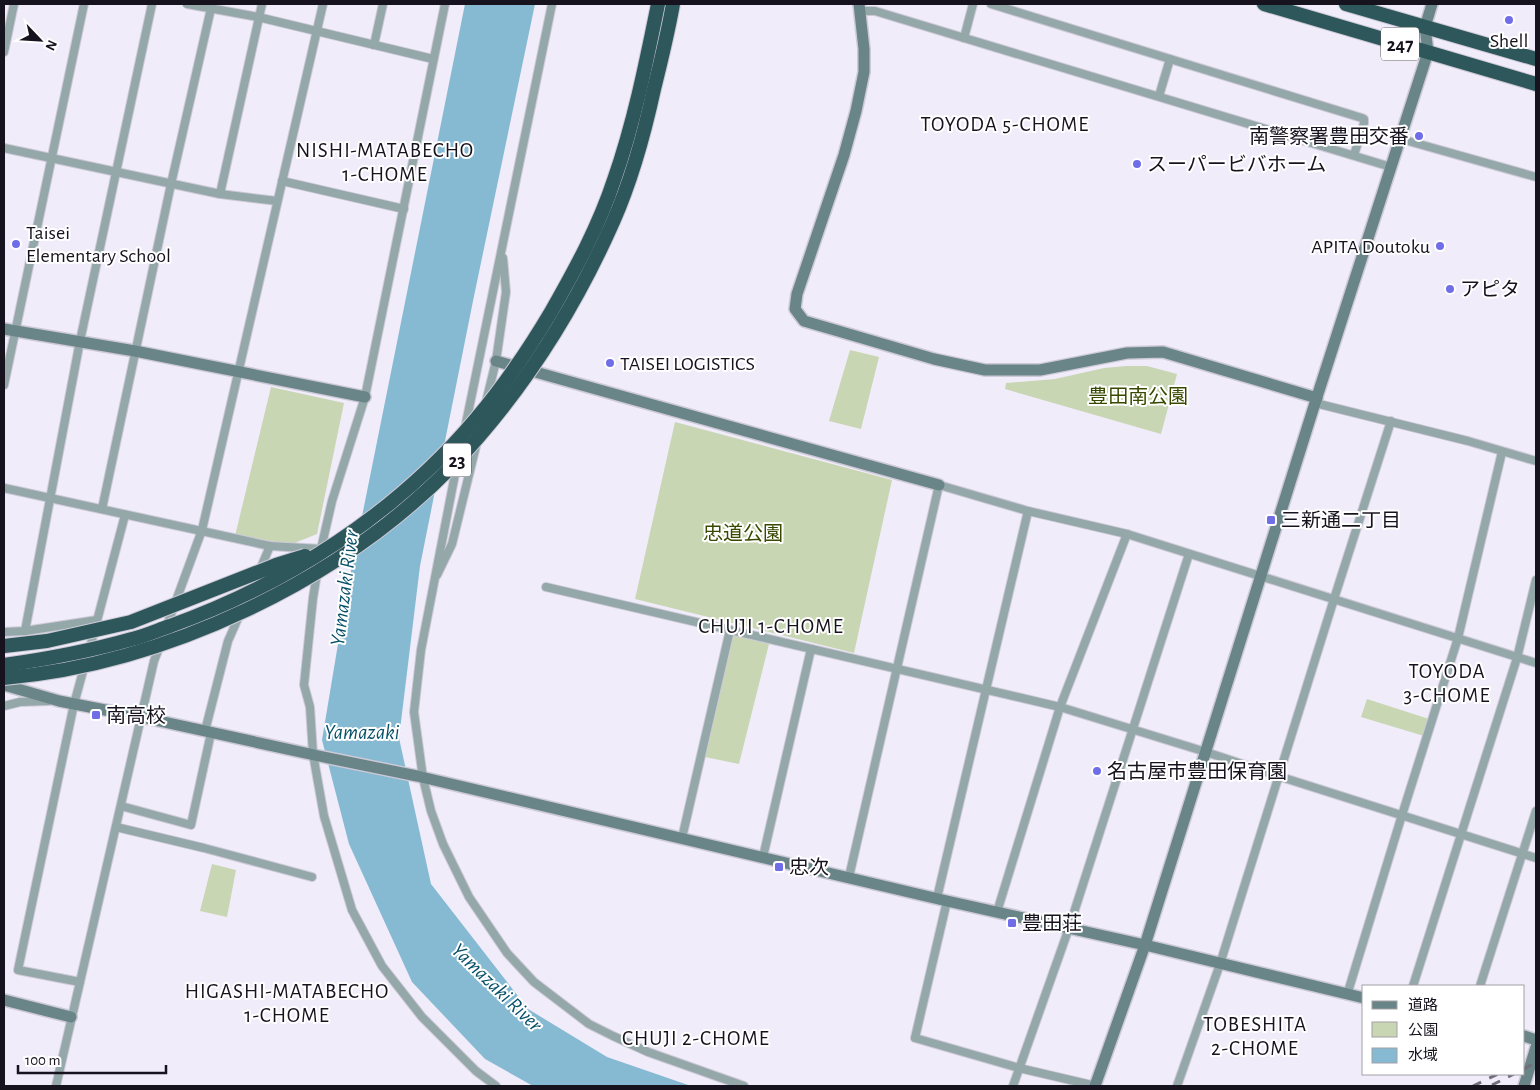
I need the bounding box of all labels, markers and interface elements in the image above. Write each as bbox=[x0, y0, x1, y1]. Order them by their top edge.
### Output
marker: Shell bbox=[1503, 14, 1515, 26]
north arrow bbox=[15, 15, 65, 65]
road number: 247 bbox=[1381, 28, 1419, 61]
place label: Shell bbox=[1490, 31, 1528, 51]
text: N bbox=[42, 38, 59, 52]
district label: TOYODA 5-CHOME bbox=[921, 114, 1089, 135]
place label: 南警察署豊田交番 bbox=[1249, 126, 1409, 147]
marker: 南警察署豊田交番 bbox=[1413, 130, 1425, 142]
district label: NISHI-MATABECHO 1-CHOME bbox=[296, 140, 474, 185]
place label: スーパービバホーム bbox=[1147, 154, 1326, 175]
marker: スーパービバホーム bbox=[1131, 158, 1143, 170]
place label: Taisei Elementary School bbox=[26, 223, 171, 266]
place label: APITA Doutoku bbox=[1311, 237, 1430, 257]
marker: Taisei Elementary School bbox=[10, 238, 22, 250]
marker: APITA Doutoku bbox=[1434, 240, 1446, 252]
place label: アピタ bbox=[1460, 279, 1520, 300]
marker: アピタ bbox=[1444, 283, 1456, 295]
place label: TAISEI LOGISTICS bbox=[620, 354, 755, 374]
marker: TAISEI LOGISTICS bbox=[604, 357, 616, 369]
park label: 豊田南公園 bbox=[1088, 386, 1188, 407]
road number: 23 bbox=[443, 444, 471, 476]
place label: 三新通二丁目 bbox=[1281, 510, 1401, 531]
marker: 三新通二丁目 bbox=[1265, 514, 1277, 526]
park label: 忠道公園 bbox=[703, 523, 783, 544]
water label: Yamazaki River bbox=[327, 528, 362, 647]
district label: CHUJI 1-CHOME bbox=[698, 616, 844, 637]
district label: TOYODA 3-CHOME bbox=[1403, 661, 1491, 706]
place label: 南高校 bbox=[106, 705, 166, 726]
marker: 南高校 bbox=[90, 709, 102, 721]
water label: Yamazaki bbox=[325, 722, 400, 743]
place label: 名古屋市豊田保育園 bbox=[1107, 760, 1287, 782]
marker: 名古屋市豊田保育園 bbox=[1091, 765, 1103, 777]
place label: 忠次 bbox=[789, 857, 829, 878]
marker: 忠次 bbox=[773, 861, 785, 873]
place label: 豊田荘 bbox=[1022, 913, 1082, 934]
marker: 豊田荘 bbox=[1006, 917, 1018, 929]
water label: Yamazaki River bbox=[447, 939, 547, 1036]
district label: HIGASHI-MATABECHO 1-CHOME bbox=[185, 981, 389, 1026]
legend bbox=[1362, 985, 1525, 1075]
text: 道路 bbox=[1408, 997, 1438, 1013]
district label: TOBESHITA 2-CHOME bbox=[1203, 1014, 1307, 1059]
text: 公園 bbox=[1408, 1022, 1438, 1038]
district label: CHUJI 2-CHOME bbox=[622, 1028, 770, 1049]
scale bar bbox=[18, 1042, 165, 1074]
text: 水域 bbox=[1408, 1047, 1438, 1063]
text: 100 m bbox=[25, 1053, 60, 1068]

